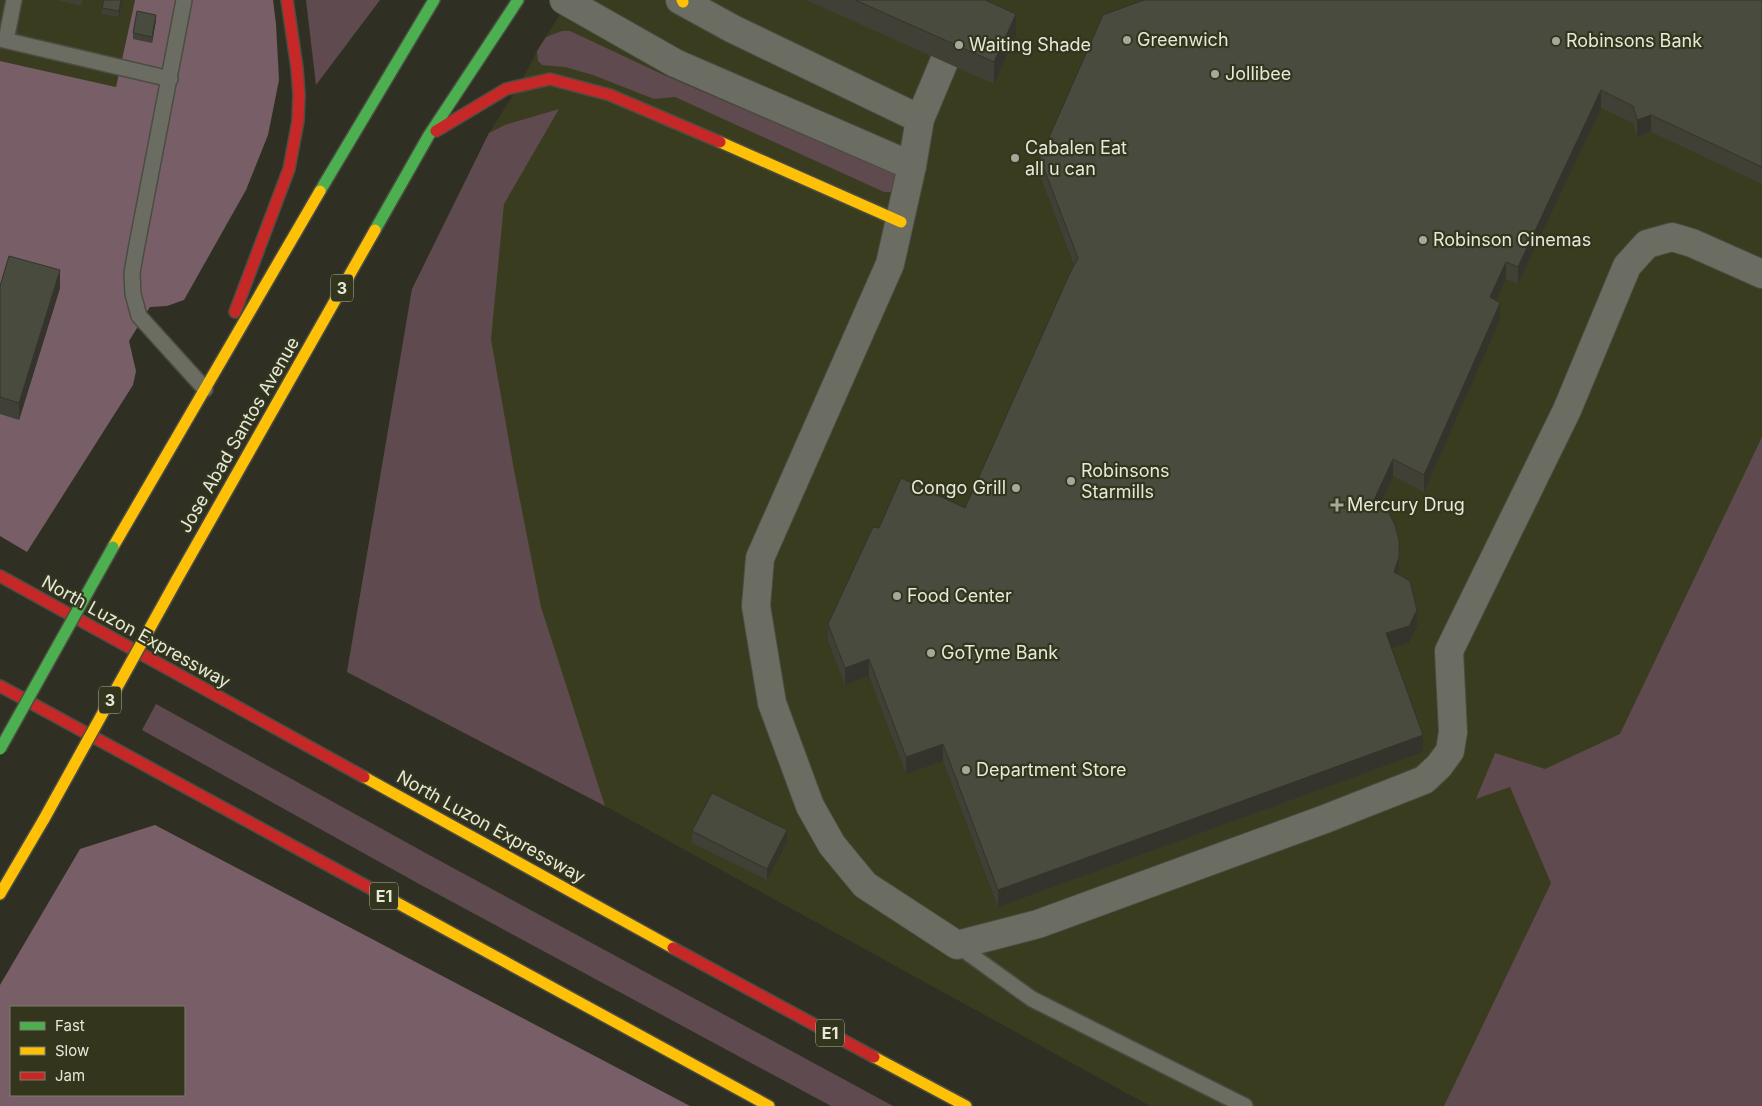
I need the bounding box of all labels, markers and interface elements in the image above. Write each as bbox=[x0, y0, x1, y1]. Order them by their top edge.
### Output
place label: Greenwich bbox=[1137, 29, 1229, 50]
place label: Robinsons Bank bbox=[1566, 30, 1702, 51]
place label: Waiting Shade bbox=[969, 34, 1091, 55]
marker: Greenwich bbox=[1121, 34, 1133, 46]
marker: Robinsons Bank bbox=[1550, 35, 1562, 47]
marker: Waiting Shade bbox=[953, 39, 965, 51]
place label: Jollibee bbox=[1225, 63, 1291, 84]
marker: Jollibee bbox=[1209, 68, 1221, 80]
place label: Cabalen Eat all u can bbox=[1025, 137, 1127, 179]
marker: Cabalen Eat all u can bbox=[1009, 152, 1021, 164]
place label: Robinson Cinemas bbox=[1433, 229, 1591, 250]
marker: Robinson Cinemas bbox=[1417, 234, 1429, 246]
road number: 3 bbox=[331, 274, 353, 302]
street label: Jose Abad Santos Avenue bbox=[174, 333, 303, 536]
place label: Robinsons Starmills bbox=[1081, 460, 1170, 502]
marker: Robinsons Starmills bbox=[1065, 475, 1077, 487]
place label: Congo Grill bbox=[911, 477, 1006, 498]
marker: Congo Grill bbox=[1010, 482, 1022, 494]
place label: Mercury Drug bbox=[1347, 494, 1465, 515]
marker: Mercury Drug bbox=[1331, 499, 1343, 511]
street label: North Luzon Expressway bbox=[38, 571, 234, 692]
place label: Food Center bbox=[907, 585, 1012, 606]
marker: Food Center bbox=[891, 590, 903, 602]
place label: GoTyme Bank bbox=[941, 642, 1058, 663]
marker: GoTyme Bank bbox=[925, 647, 937, 659]
road number: 3 bbox=[99, 686, 121, 714]
place label: Department Store bbox=[976, 759, 1127, 780]
marker: Department Store bbox=[960, 764, 972, 776]
street label: North Luzon Expressway bbox=[393, 766, 589, 887]
road number: E1 bbox=[370, 882, 398, 909]
legend bbox=[10, 1006, 185, 1096]
text: Fast bbox=[55, 1016, 85, 1035]
road number: E1 bbox=[816, 1020, 844, 1046]
text: Slow bbox=[55, 1041, 89, 1060]
text: Jam bbox=[55, 1066, 85, 1085]

